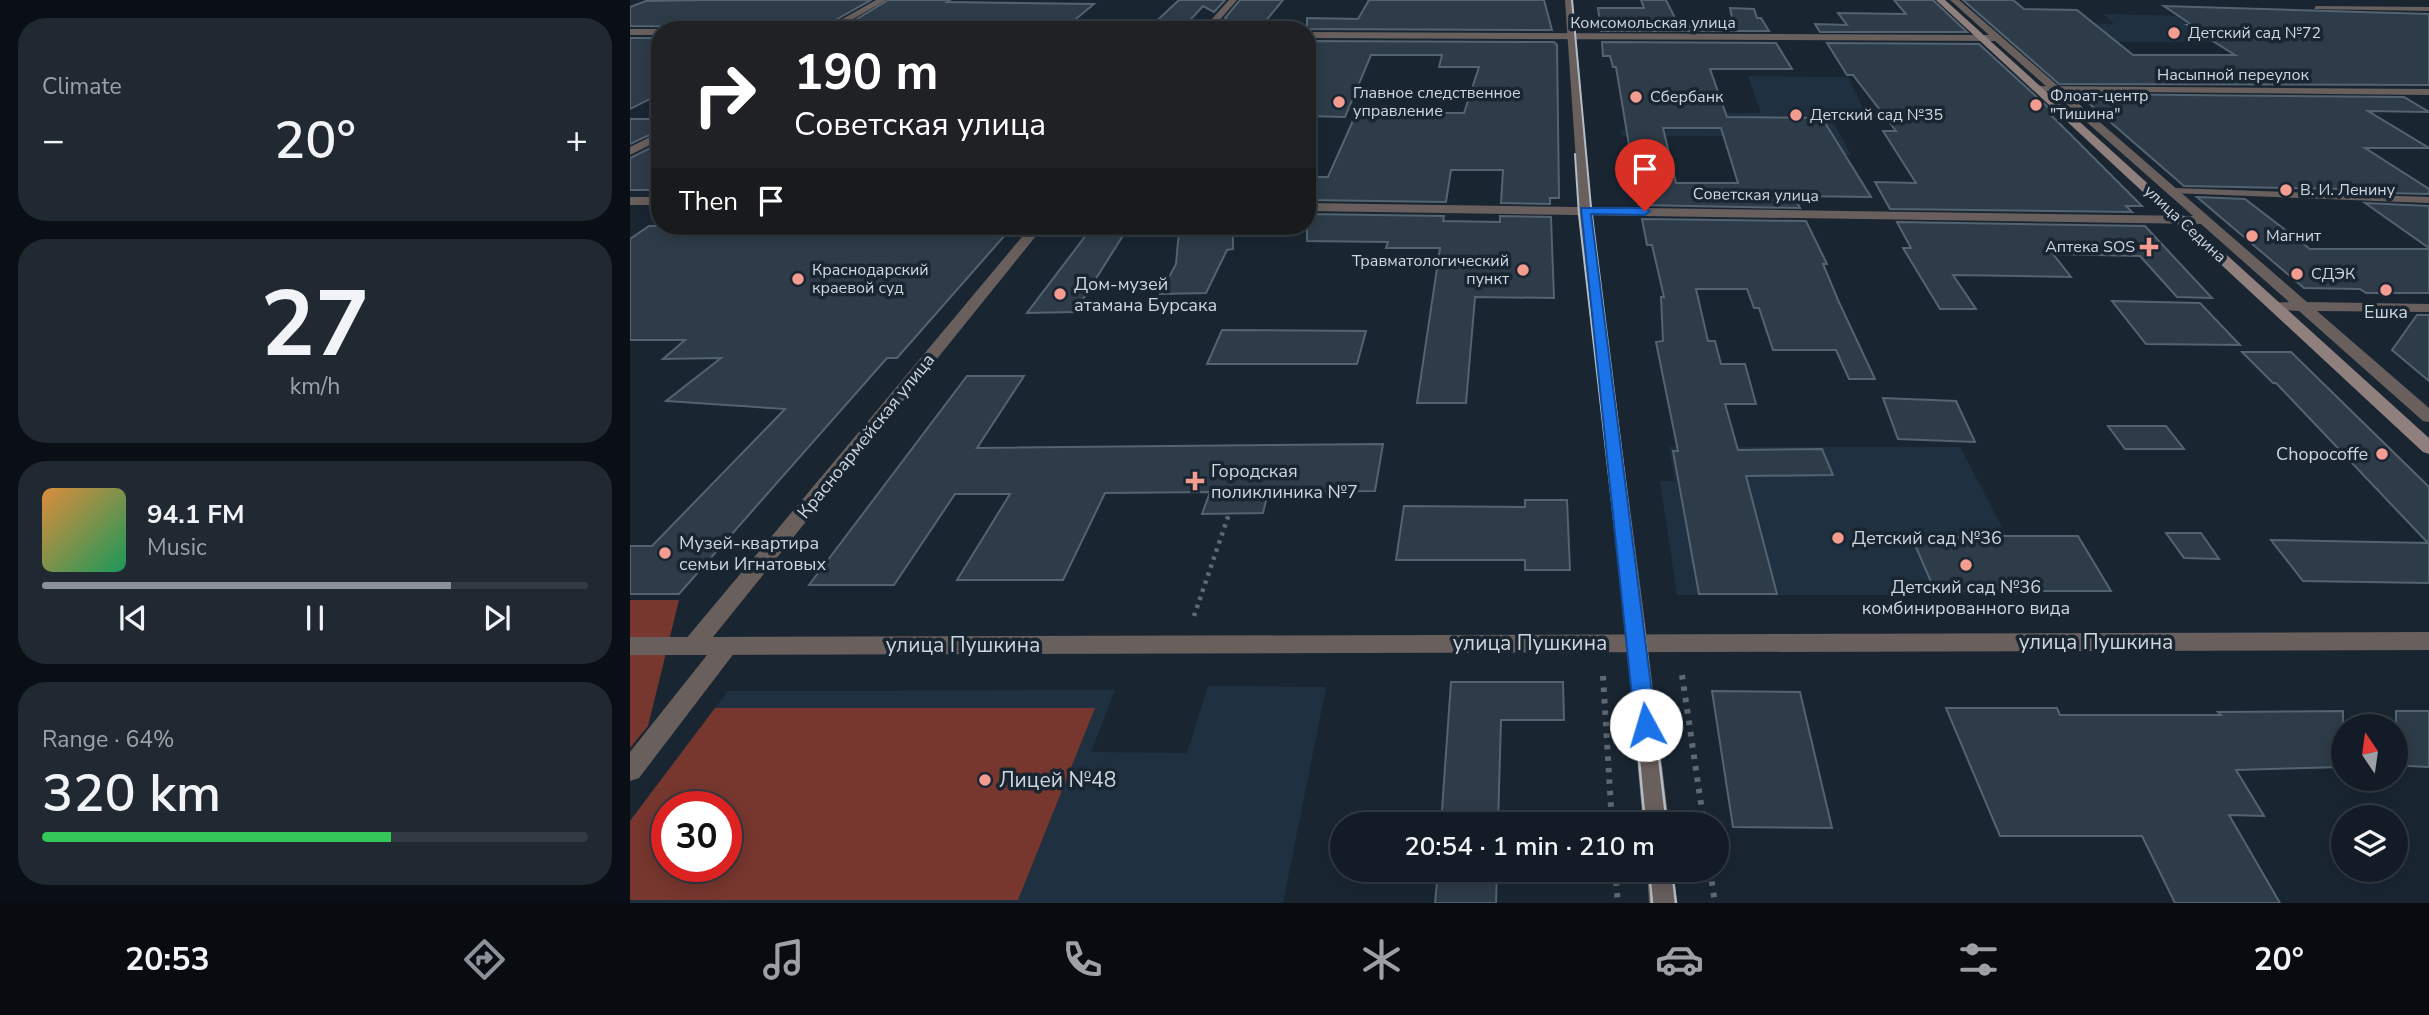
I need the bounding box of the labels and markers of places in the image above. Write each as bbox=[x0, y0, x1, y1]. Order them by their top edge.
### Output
place label: Детский сад №72 bbox=[2188, 22, 2321, 44]
marker: Детский сад №72 bbox=[2166, 25, 2182, 41]
place label: Главное следственное управление bbox=[1353, 82, 1521, 122]
place label: Флоат-центр "Тишина" bbox=[2050, 85, 2149, 125]
place label: Сбербанк bbox=[1650, 86, 1724, 108]
marker: Сбербанк bbox=[1628, 89, 1644, 105]
marker: Главное следственное управление bbox=[1331, 94, 1347, 110]
marker: Флоат-центр "Тишина" bbox=[2028, 97, 2044, 113]
place label: Детский сад №35 bbox=[1810, 104, 1943, 126]
marker: Детский сад №35 bbox=[1788, 107, 1804, 123]
pin bbox=[1615, 139, 1675, 211]
place label: В. И. Ленину bbox=[2300, 179, 2396, 201]
marker: В. И. Ленину bbox=[2278, 182, 2294, 198]
place label: Магнит bbox=[2266, 225, 2322, 247]
marker: Магнит bbox=[2244, 228, 2260, 244]
place label: Аптека SOS bbox=[2045, 236, 2135, 258]
marker: Аптека SOS bbox=[2141, 239, 2157, 255]
place label: Травматологический пункт bbox=[1352, 250, 1510, 290]
place label: Краснодарский краевой суд bbox=[812, 259, 929, 299]
marker: Травматологический пункт bbox=[1515, 262, 1531, 278]
place label: СДЭК bbox=[2311, 263, 2356, 285]
marker: СДЭК bbox=[2289, 266, 2305, 282]
marker: Краснодарский краевой суд bbox=[790, 271, 806, 287]
place label: Дом-музей атамана Бурсака bbox=[1074, 272, 1217, 317]
marker: Ешка bbox=[2378, 282, 2394, 298]
marker: Дом-музей атамана Бурсака bbox=[1052, 286, 1068, 302]
place label: Ешка bbox=[2364, 300, 2408, 324]
place label: Chopocoffe bbox=[2276, 442, 2368, 466]
marker: Chopocoffe bbox=[2374, 446, 2390, 462]
place label: Городская поликлиника №7 bbox=[1211, 459, 1358, 504]
marker: Городская поликлиника №7 bbox=[1185, 471, 1205, 491]
place label: Детский сад №36 bbox=[1852, 526, 2002, 550]
marker: Детский сад №36 bbox=[1830, 530, 1846, 546]
place label: Музей-квартира семьи Игнатовых bbox=[679, 531, 826, 576]
marker: Музей-квартира семьи Игнатовых bbox=[657, 545, 673, 561]
marker: Детский сад №36 комбинированного вида bbox=[1958, 557, 1974, 573]
place label: Детский сад №36 комбинированного вида bbox=[1862, 575, 2070, 620]
place label: Лицей №48 bbox=[999, 766, 1116, 794]
marker: Лицей №48 bbox=[977, 772, 993, 788]

